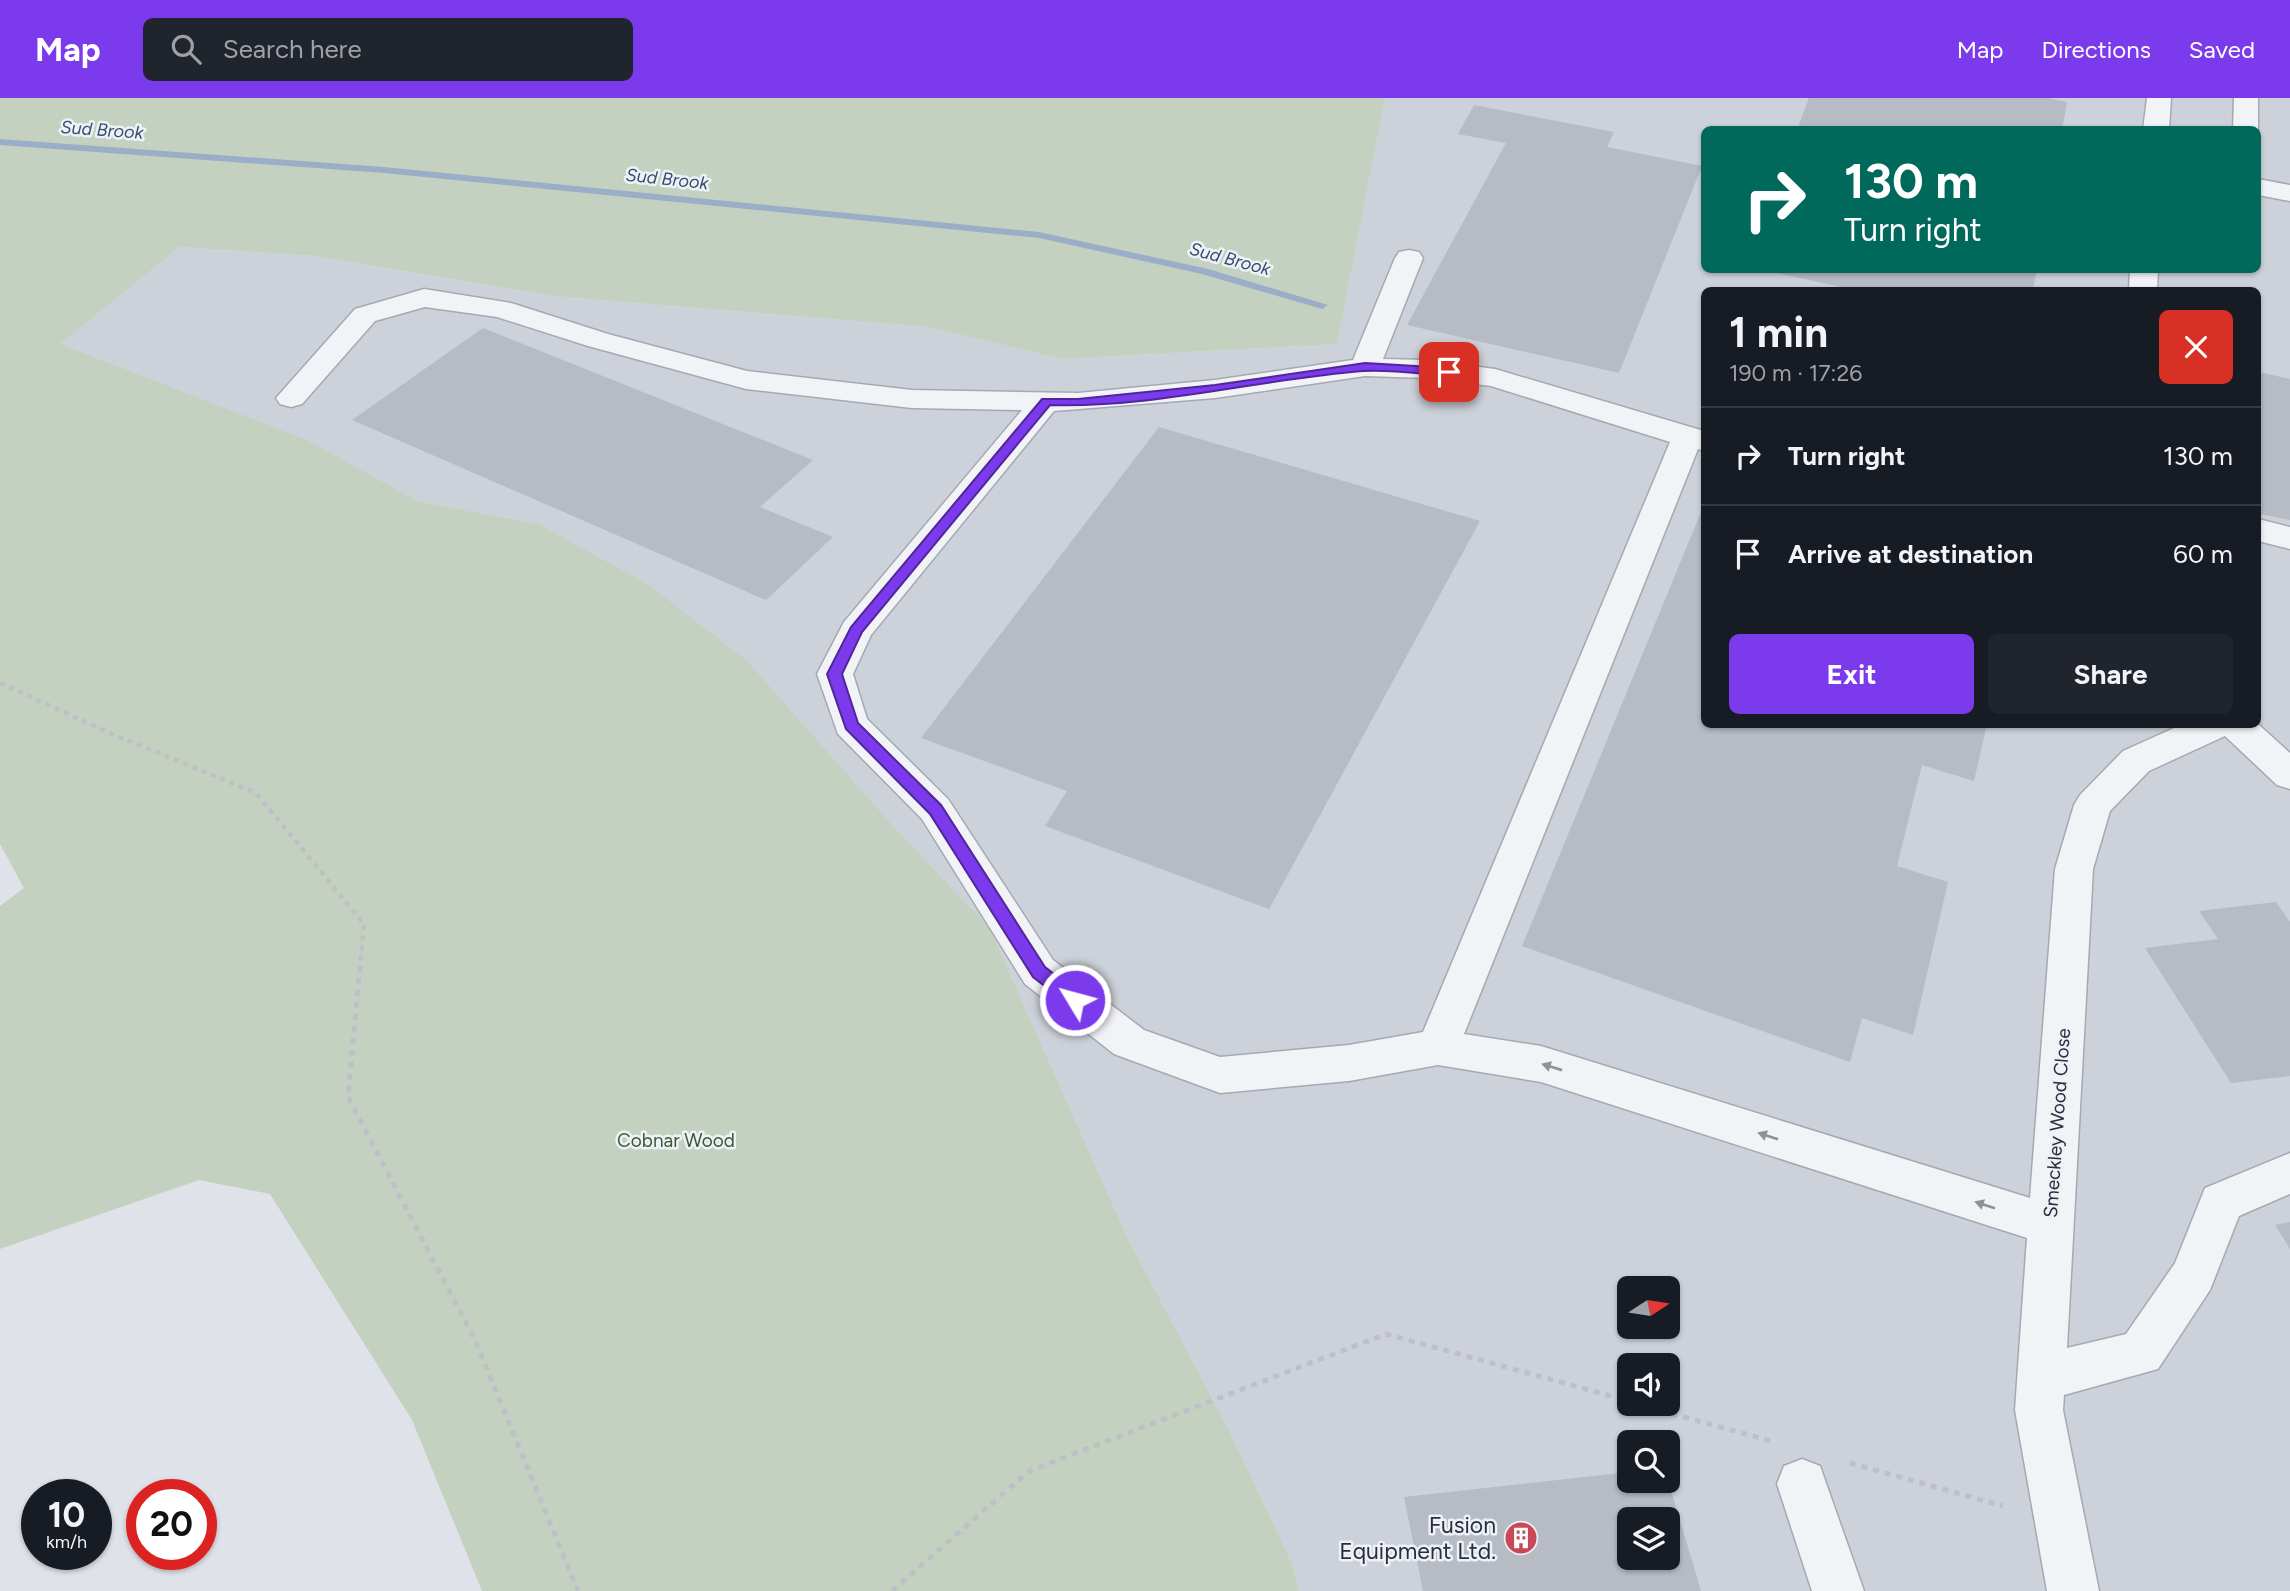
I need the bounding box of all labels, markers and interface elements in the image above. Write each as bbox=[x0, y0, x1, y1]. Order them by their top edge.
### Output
search box bbox=[143, 18, 633, 81]
text: Map bbox=[35, 30, 101, 69]
icon: search bbox=[167, 30, 205, 68]
text: Search here bbox=[223, 33, 362, 65]
text: Map bbox=[1957, 35, 2003, 64]
text: Directions bbox=[2041, 35, 2151, 64]
text: Saved bbox=[2189, 35, 2255, 64]
water label: Sud Brook bbox=[60, 116, 145, 144]
text: 130 m bbox=[1844, 151, 1978, 210]
icon: right bbox=[1729, 154, 1820, 245]
water label: Sud Brook bbox=[625, 164, 711, 194]
text: Turn right bbox=[1844, 211, 1982, 249]
water label: Sud Brook bbox=[1187, 238, 1274, 281]
text: 1 min bbox=[1729, 307, 1828, 358]
button: close bbox=[2159, 310, 2233, 384]
pin bbox=[1419, 342, 1479, 402]
icon: arrive bbox=[1430, 353, 1468, 391]
text: 190 m · 17:26 bbox=[1729, 359, 1862, 387]
icon: right bbox=[1729, 437, 1767, 475]
text: Turn right bbox=[1788, 440, 1905, 472]
text: 130 m bbox=[2163, 440, 2233, 472]
icon: arrive bbox=[1729, 535, 1767, 573]
text: Arrive at destination bbox=[1788, 538, 2033, 570]
text: 60 m bbox=[2173, 538, 2233, 570]
button: Exit bbox=[1729, 634, 1974, 714]
button: Share bbox=[1988, 634, 2233, 714]
position arrow bbox=[1038, 963, 1112, 1037]
street label: Smeckley Wood Close bbox=[2039, 1027, 2075, 1219]
one-way arrow bbox=[1541, 1062, 1562, 1072]
park label: Cobnar Wood bbox=[617, 1129, 735, 1152]
one-way arrow bbox=[1758, 1130, 1779, 1141]
one-way arrow bbox=[1975, 1199, 1996, 1209]
north arrow bbox=[1617, 1276, 1680, 1339]
map controls bbox=[1617, 1276, 1680, 1570]
button: sound bbox=[1617, 1353, 1680, 1416]
button: search bbox=[1617, 1430, 1680, 1493]
speed limit sign: 20 bbox=[126, 1479, 217, 1570]
text: 10 bbox=[48, 1494, 85, 1536]
button: layers bbox=[1617, 1507, 1680, 1570]
place label: Fusion Equipment Ltd. bbox=[1339, 1511, 1496, 1565]
building icon: Fusion Equipment Ltd. bbox=[1502, 1519, 1540, 1557]
text: km/h bbox=[46, 1531, 87, 1553]

